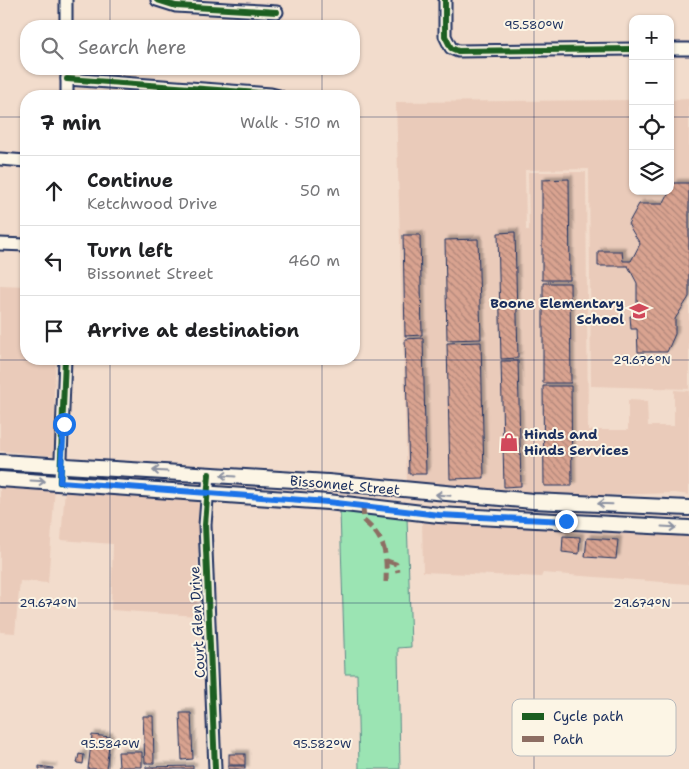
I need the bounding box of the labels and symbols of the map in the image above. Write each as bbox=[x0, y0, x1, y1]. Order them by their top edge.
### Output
text: 95.580°W bbox=[504, 17, 564, 33]
place label: Boone Elementary School bbox=[490, 294, 624, 328]
school or university icon: Boone Elementary School bbox=[628, 300, 650, 322]
text: 29.676°N bbox=[613, 352, 671, 368]
route start bbox=[53, 413, 76, 436]
place label: Hinds and Hinds Services bbox=[524, 425, 629, 459]
shop icon: Hinds and Hinds Services bbox=[498, 431, 520, 453]
one-way arrow bbox=[152, 467, 168, 476]
one-way arrow bbox=[220, 471, 236, 480]
street label: Bissonnet Street bbox=[289, 471, 401, 499]
one-way arrow bbox=[30, 477, 46, 486]
one-way arrow bbox=[435, 490, 451, 499]
one-way arrow bbox=[598, 500, 614, 509]
route end bbox=[555, 510, 578, 533]
one-way arrow bbox=[660, 522, 676, 531]
street label: Court Glen Drive bbox=[185, 566, 209, 678]
text: 29.674°N bbox=[19, 595, 77, 611]
text: 29.674°N bbox=[613, 595, 671, 611]
legend bbox=[512, 699, 676, 756]
text: Cycle path bbox=[553, 707, 624, 725]
text: Path bbox=[553, 730, 584, 748]
text: 95.584°W bbox=[80, 736, 140, 752]
text: 95.582°W bbox=[292, 736, 352, 752]

